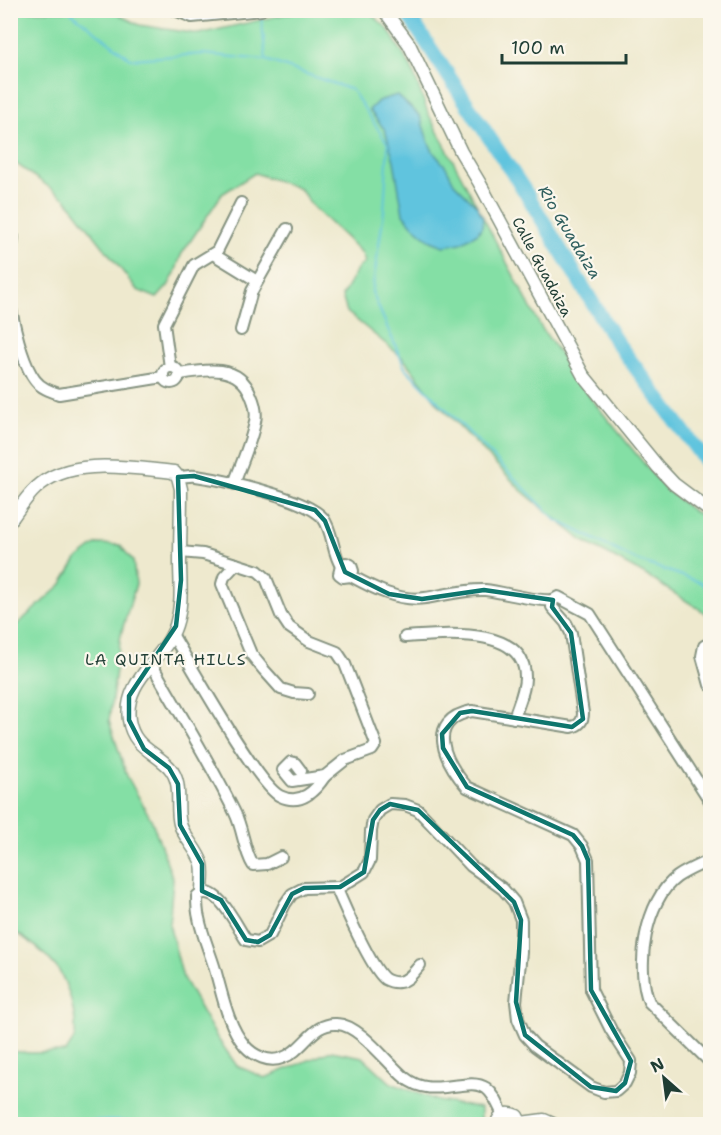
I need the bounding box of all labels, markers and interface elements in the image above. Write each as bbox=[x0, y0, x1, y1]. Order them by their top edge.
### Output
scale bar bbox=[502, 27, 626, 65]
text: 100 m bbox=[511, 36, 565, 60]
water label: Rio Guadaiza bbox=[533, 182, 606, 283]
street label: Calle Guadaiza bbox=[507, 214, 577, 321]
district label: LA QUINTA HILLS bbox=[85, 649, 247, 670]
north arrow bbox=[634, 1048, 694, 1108]
text: N bbox=[647, 1053, 668, 1077]

